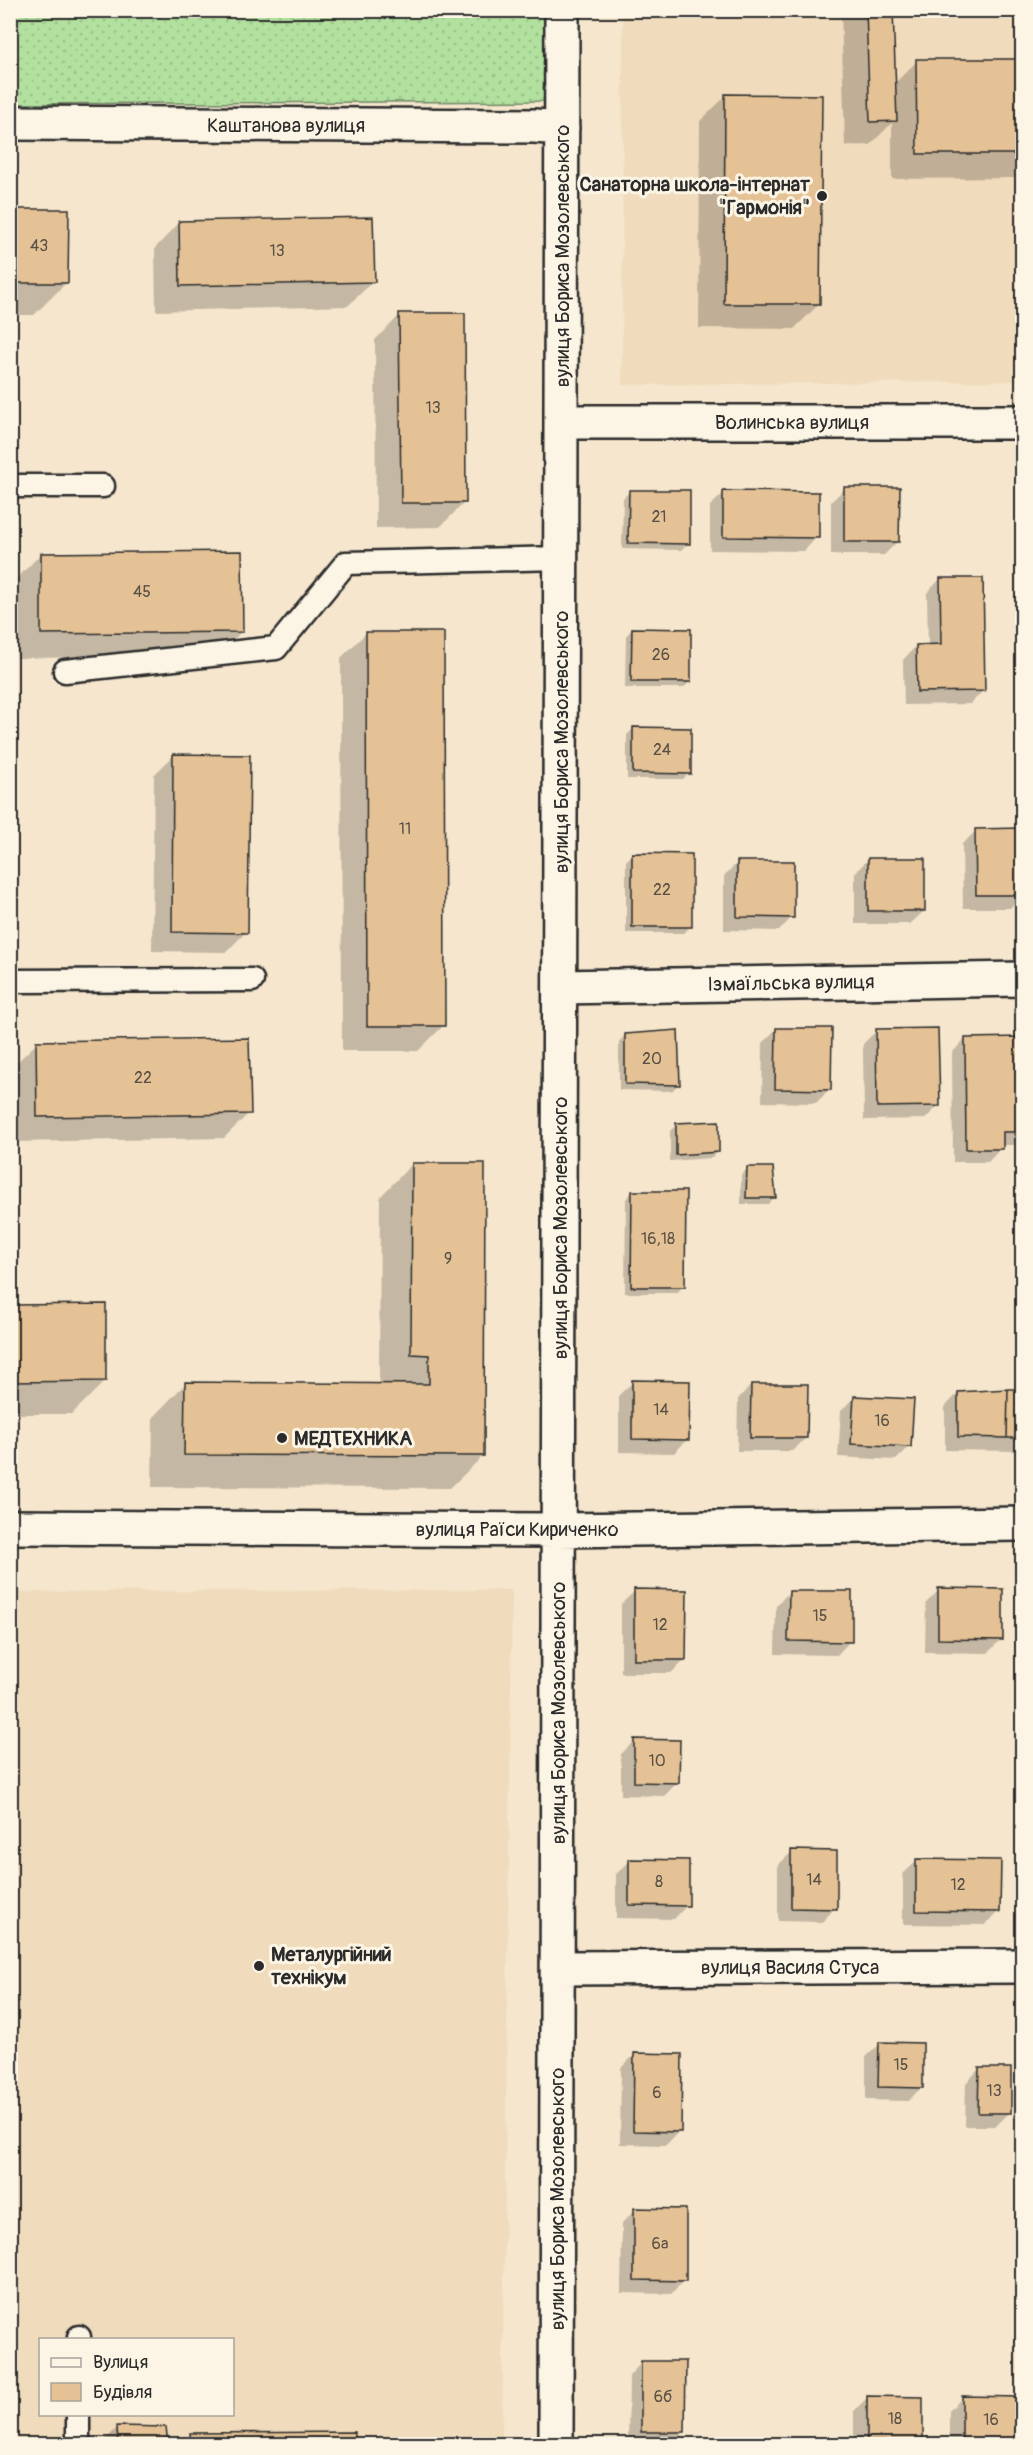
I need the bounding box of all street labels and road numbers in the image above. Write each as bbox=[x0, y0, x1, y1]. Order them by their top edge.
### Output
street label: Каштанова вулиця bbox=[207, 113, 365, 138]
street label: вулиця Бориса Мозолевського bbox=[550, 124, 575, 387]
street label: Волинська вулиця bbox=[715, 410, 869, 435]
street label: вулиця Бориса Мозолевського bbox=[549, 610, 574, 873]
street label: Ізмаїльська вулиця bbox=[707, 969, 875, 997]
street label: вулиця Бориса Мозолевського bbox=[548, 1096, 573, 1359]
street label: вулиця Раїси Кириченко bbox=[415, 1517, 619, 1542]
street label: вулиця Бориса Мозолевського bbox=[546, 1581, 571, 1844]
street label: вулиця Василя Стуса bbox=[701, 1955, 879, 1980]
street label: вулиця Бориса Мозолевського bbox=[545, 2067, 570, 2330]

